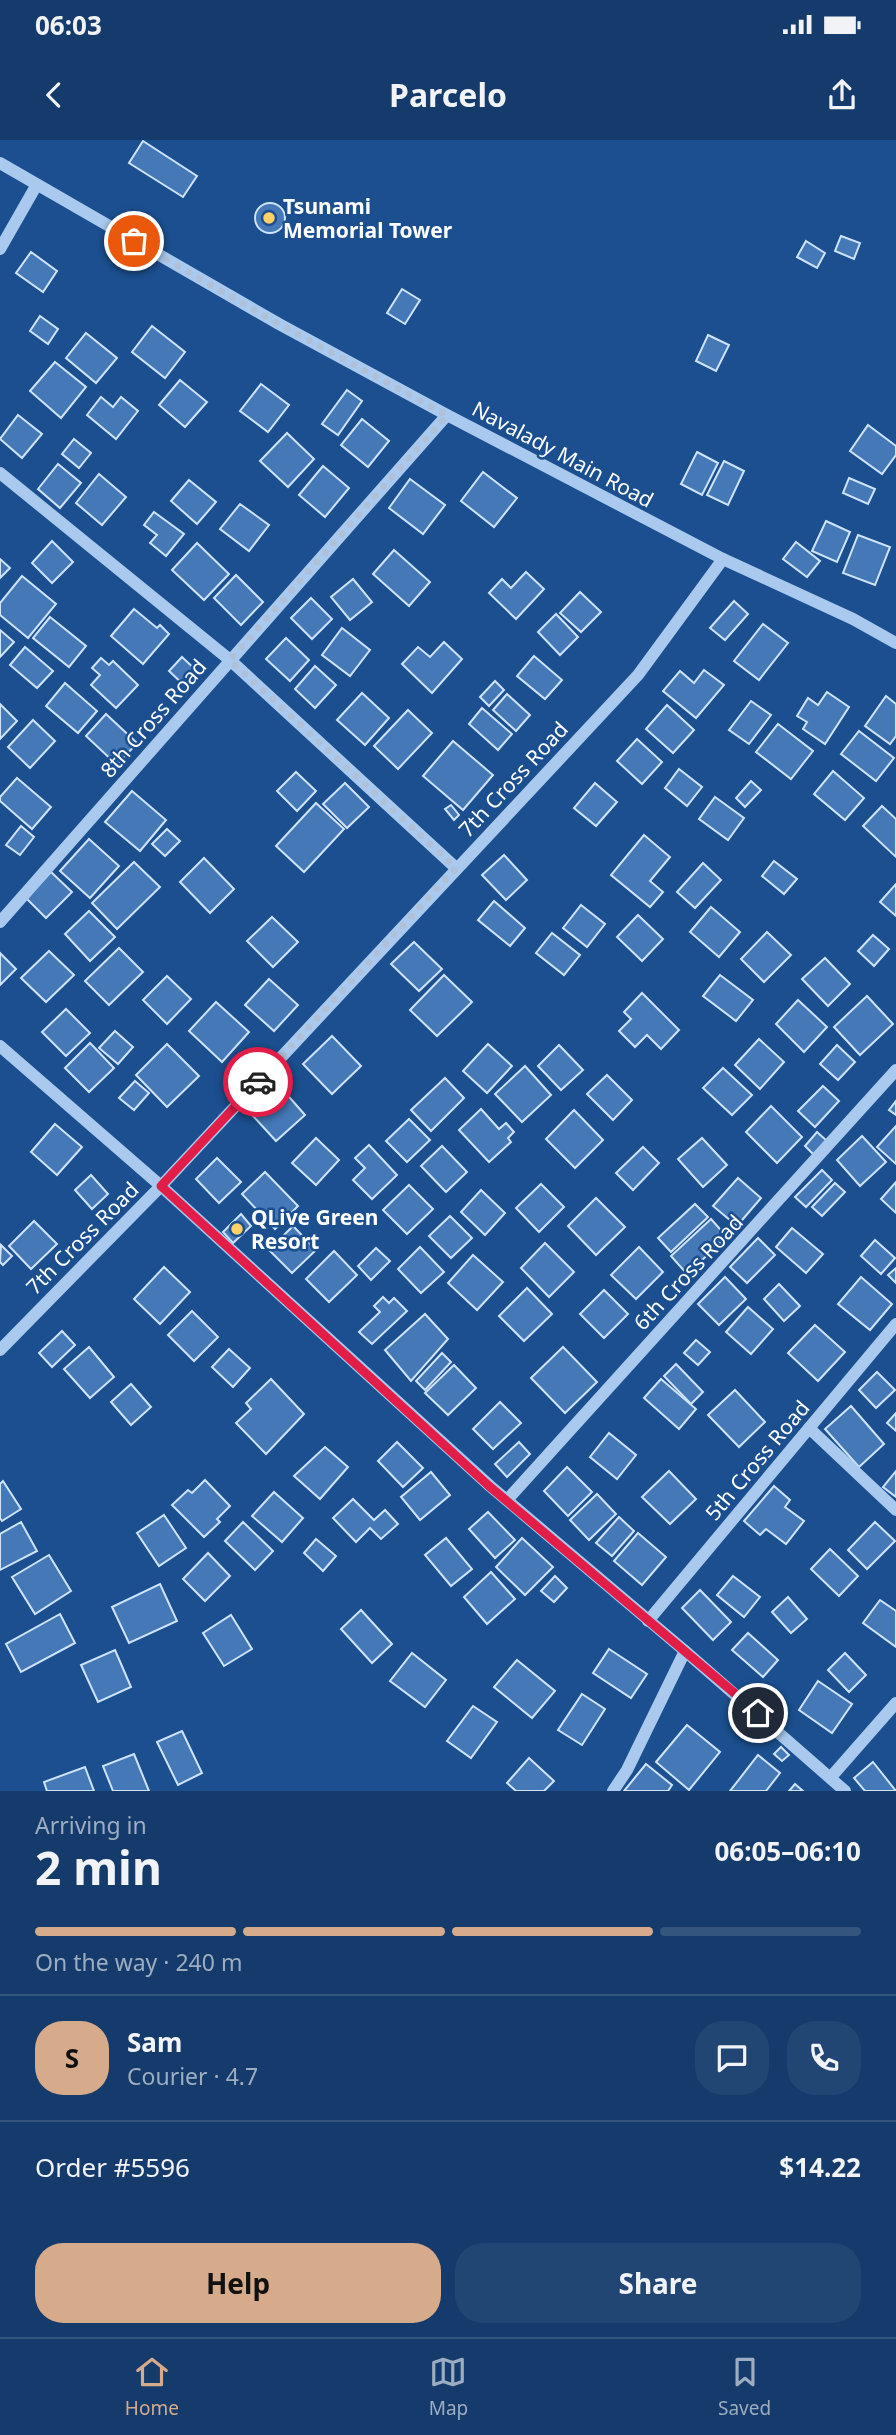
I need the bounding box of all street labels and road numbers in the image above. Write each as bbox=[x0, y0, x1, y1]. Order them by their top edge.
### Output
street label: Navalady Main Road bbox=[467, 394, 659, 514]
street label: 8th Cross Road bbox=[94, 653, 212, 783]
street label: 7th Cross Road bbox=[452, 715, 574, 843]
street label: 7th Cross Road bbox=[20, 1176, 144, 1300]
street label: 6th Cross Road bbox=[627, 1208, 749, 1336]
street label: 5th Cross Road bbox=[699, 1394, 815, 1526]

